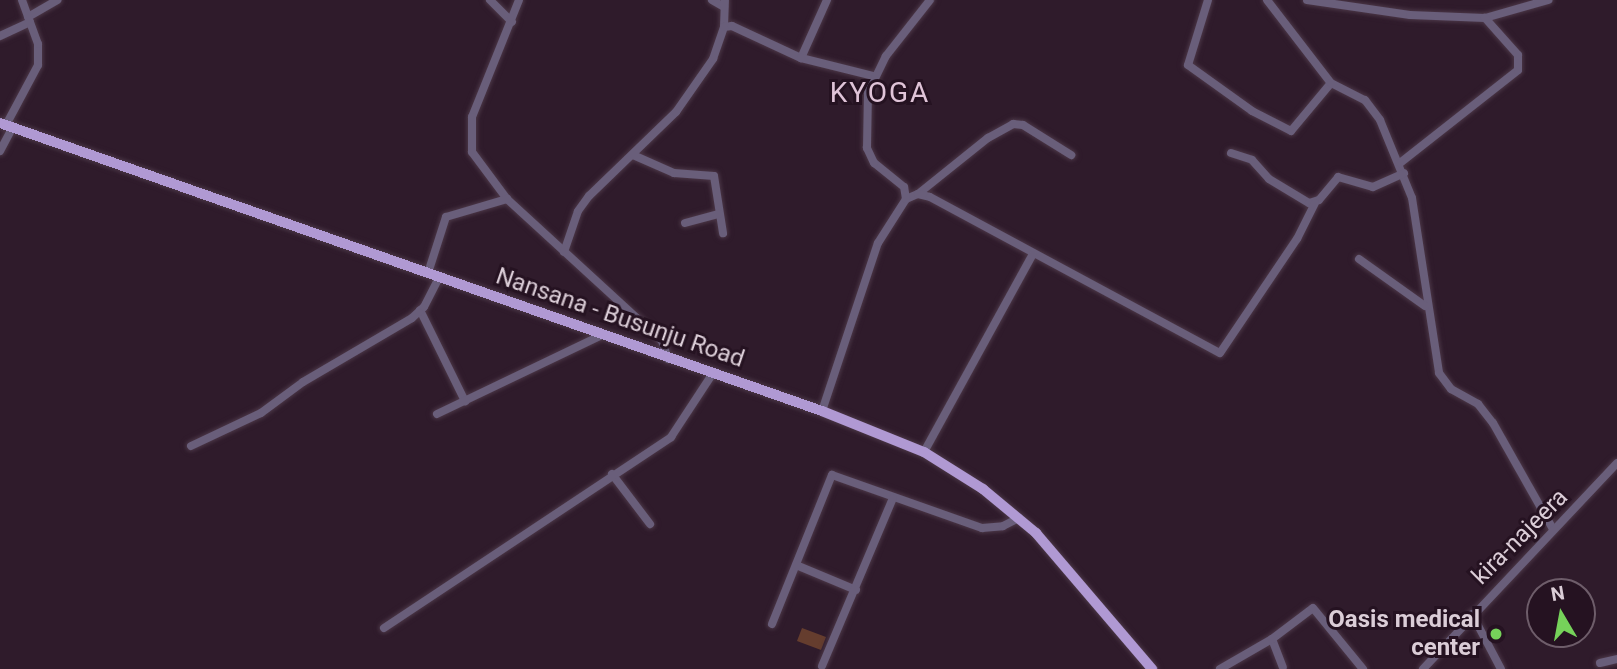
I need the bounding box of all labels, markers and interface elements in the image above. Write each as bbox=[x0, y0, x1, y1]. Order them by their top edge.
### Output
district label: KYOGA bbox=[830, 76, 930, 110]
street label: Nansana - Busunju Road bbox=[492, 262, 748, 374]
street label: kira-najeera bbox=[1466, 483, 1574, 591]
north arrow bbox=[1526, 578, 1596, 648]
text: N bbox=[1549, 581, 1566, 606]
place label: Oasis medical center bbox=[1328, 606, 1480, 662]
marker: Oasis medical center bbox=[1486, 624, 1506, 644]

